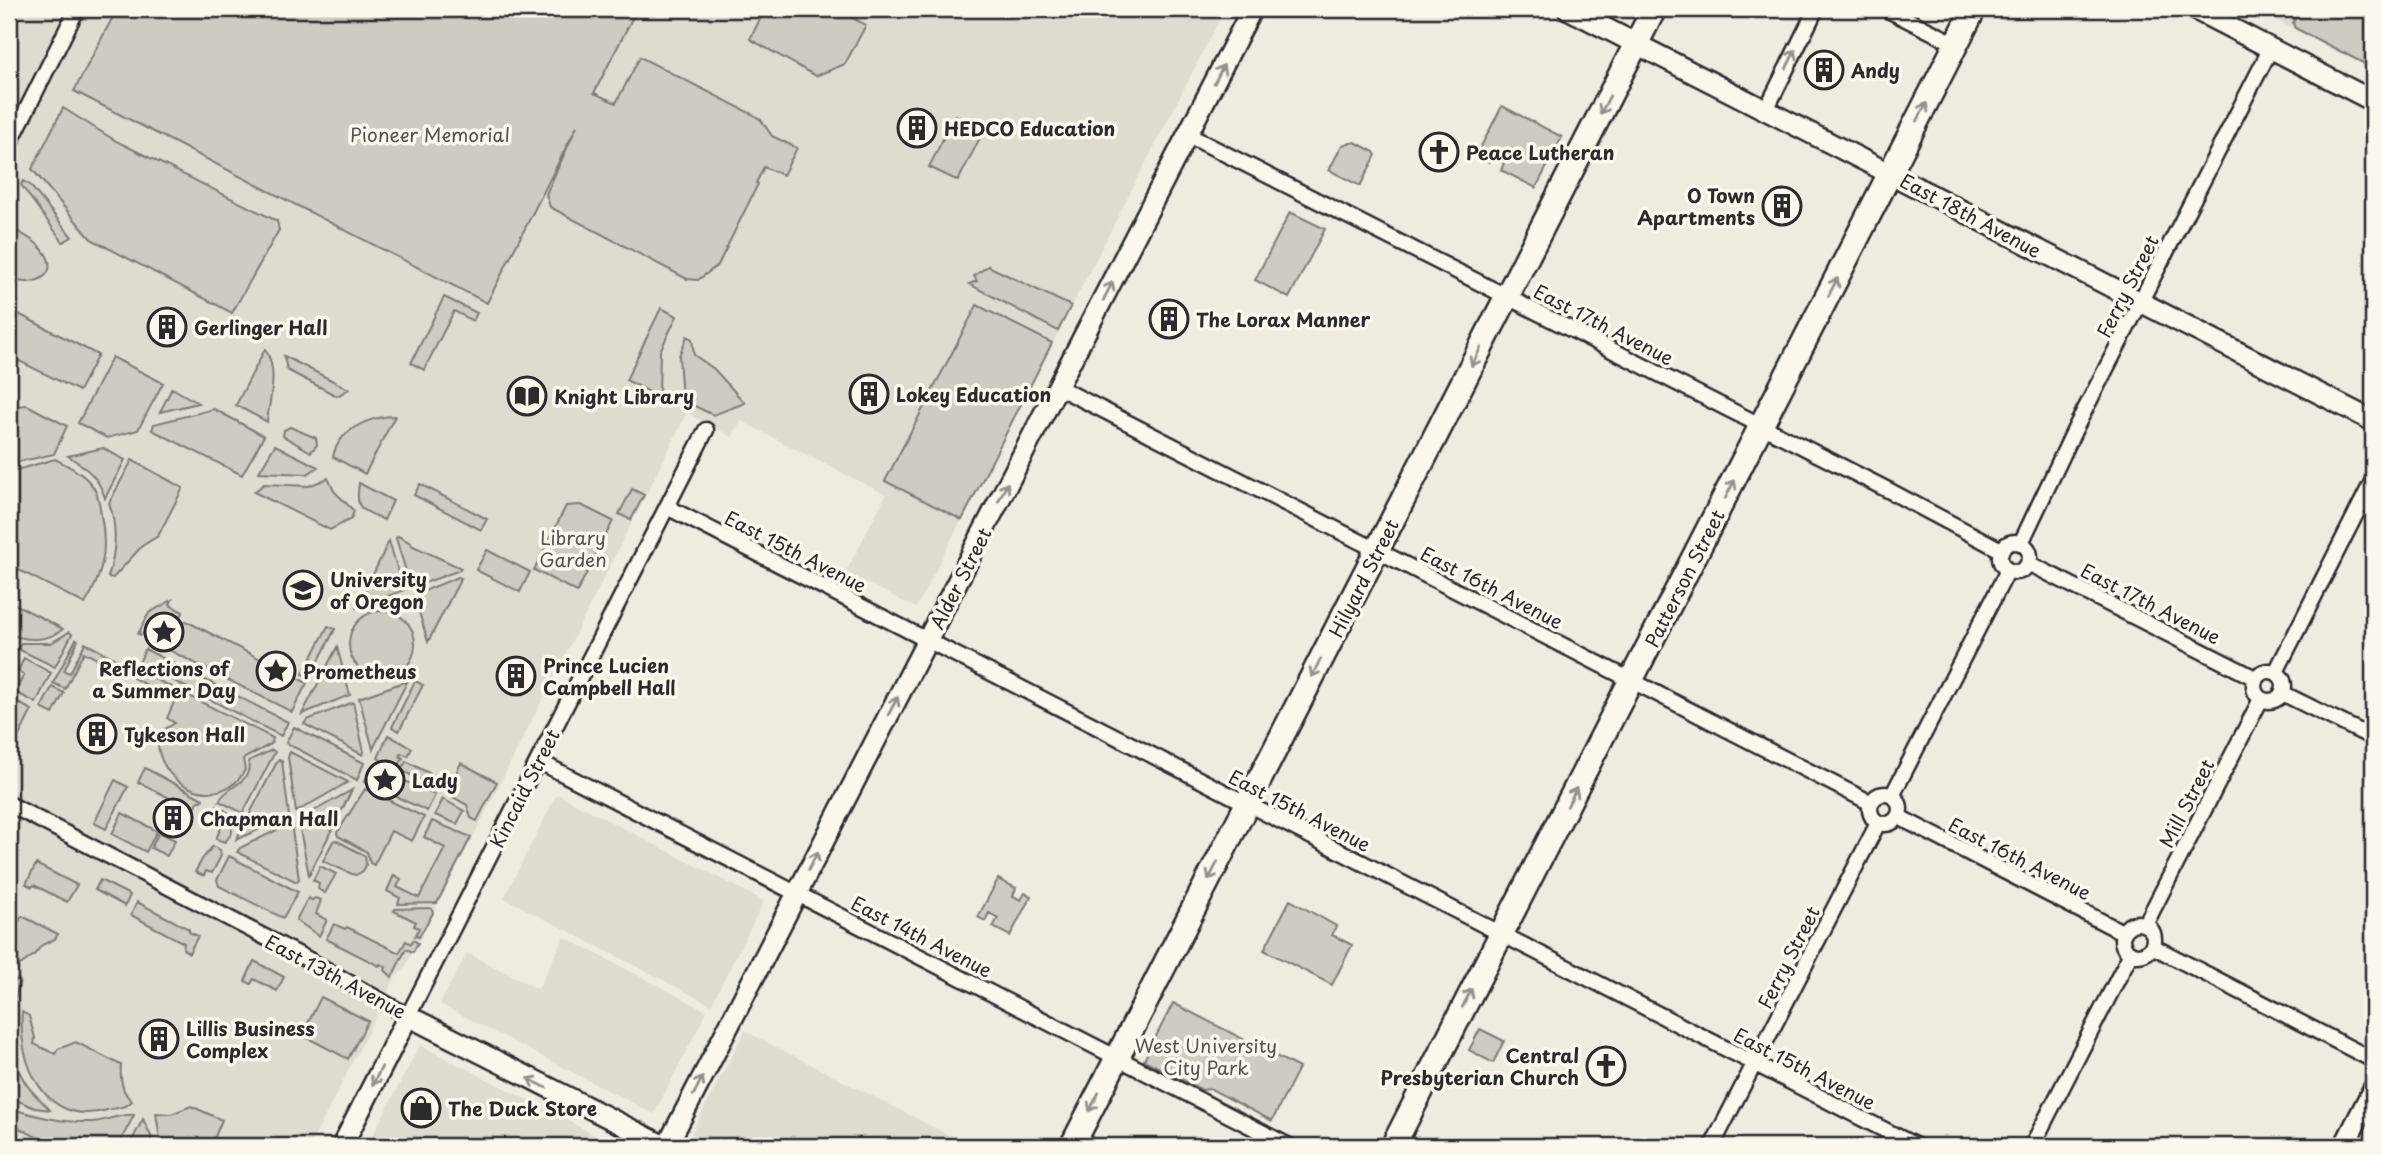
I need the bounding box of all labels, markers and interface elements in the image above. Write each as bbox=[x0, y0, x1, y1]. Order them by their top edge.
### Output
one-way arrow bbox=[1784, 49, 1798, 70]
building icon: Andy bbox=[1803, 49, 1845, 91]
place label: Andy bbox=[1850, 56, 1900, 84]
one-way arrow bbox=[1213, 64, 1227, 85]
one-way arrow bbox=[1598, 94, 1612, 115]
one-way arrow bbox=[1915, 102, 1929, 123]
building icon: HEDCO Education bbox=[896, 107, 938, 149]
place label: HEDCO Education bbox=[944, 114, 1115, 142]
park label: Pioneer Memorial bbox=[350, 120, 510, 148]
church icon: Peace Lutheran bbox=[1418, 131, 1460, 173]
place label: Peace Lutheran bbox=[1466, 138, 1614, 166]
street label: East 18th Avenue bbox=[1895, 166, 2047, 264]
place label: O Town Apartments bbox=[1637, 181, 1755, 231]
building icon: O Town Apartments bbox=[1761, 185, 1803, 227]
street label: Ferry Street bbox=[2089, 230, 2165, 342]
street label: East 17th Avenue bbox=[1529, 277, 1679, 371]
one-way arrow bbox=[1826, 277, 1840, 298]
one-way arrow bbox=[1102, 281, 1116, 301]
building icon: The Lorax Manner bbox=[1148, 298, 1190, 340]
place label: The Lorax Manner bbox=[1196, 305, 1370, 333]
building icon: Gerlinger Hall bbox=[146, 306, 188, 348]
place label: Gerlinger Hall bbox=[194, 313, 327, 341]
one-way arrow bbox=[1468, 346, 1482, 367]
building icon: Lokey Education bbox=[848, 373, 890, 415]
library icon: Knight Library bbox=[506, 375, 548, 417]
place label: Lokey Education bbox=[896, 380, 1051, 408]
place label: Knight Library bbox=[554, 382, 694, 410]
one-way arrow bbox=[1723, 480, 1737, 500]
one-way arrow bbox=[997, 482, 1011, 503]
street label: East 15th Avenue bbox=[720, 503, 872, 599]
street label: Patterson Street bbox=[1637, 504, 1731, 652]
street label: Hilyard Street bbox=[1321, 514, 1405, 642]
street label: Alder Street bbox=[922, 522, 998, 634]
park label: Library Garden bbox=[539, 523, 607, 573]
street label: East 16th Avenue bbox=[1416, 539, 1568, 635]
street label: East 17th Avenue bbox=[2076, 556, 2226, 650]
place label: University of Oregon bbox=[330, 565, 427, 615]
school or university icon: University of Oregon bbox=[282, 569, 324, 611]
place icon: Reflections of a Summer Day bbox=[143, 611, 185, 653]
place icon: Prometheus bbox=[255, 650, 297, 692]
place label: Prince Lucien Campbell Hall bbox=[543, 651, 676, 701]
place label: Reflections of a Summer Day bbox=[92, 654, 236, 704]
building icon: Prince Lucien Campbell Hall bbox=[495, 655, 537, 697]
place label: Prometheus bbox=[303, 657, 416, 685]
one-way arrow bbox=[1309, 657, 1323, 678]
one-way arrow bbox=[887, 696, 900, 717]
building icon: Tykeson Hall bbox=[76, 713, 118, 755]
place label: Tykeson Hall bbox=[124, 720, 245, 748]
street label: Kincaid Street bbox=[482, 724, 566, 852]
street label: Mill Street bbox=[2152, 754, 2220, 852]
place icon: Lady bbox=[364, 759, 406, 801]
street label: East 15th Avenue bbox=[1224, 762, 1376, 858]
place label: Lady bbox=[412, 766, 458, 794]
one-way arrow bbox=[1565, 787, 1579, 808]
building icon: Chapman Hall bbox=[152, 797, 194, 839]
place label: Chapman Hall bbox=[200, 804, 338, 832]
street label: East 16th Avenue bbox=[1944, 810, 2096, 906]
one-way arrow bbox=[807, 852, 821, 872]
one-way arrow bbox=[1205, 860, 1219, 881]
street label: East 14th Avenue bbox=[847, 888, 997, 984]
street label: Ferry Street bbox=[1750, 901, 1826, 1013]
street label: East 13th Avenue bbox=[261, 927, 411, 1025]
one-way arrow bbox=[1460, 988, 1474, 1009]
place label: Lillis Business Complex bbox=[186, 1014, 314, 1064]
building icon: Lillis Business Complex bbox=[138, 1018, 180, 1060]
street label: East 15th Avenue bbox=[1729, 1020, 1881, 1116]
park label: West University City Park bbox=[1135, 1031, 1277, 1081]
place label: Central Presbyterian Church bbox=[1380, 1041, 1579, 1091]
church icon: Central Presbyterian Church bbox=[1585, 1045, 1627, 1087]
one-way arrow bbox=[370, 1065, 384, 1086]
one-way arrow bbox=[528, 1075, 548, 1089]
one-way arrow bbox=[692, 1076, 706, 1096]
shop icon: The Duck Store bbox=[400, 1087, 442, 1129]
one-way arrow bbox=[1086, 1091, 1100, 1112]
place label: The Duck Store bbox=[448, 1094, 597, 1122]

